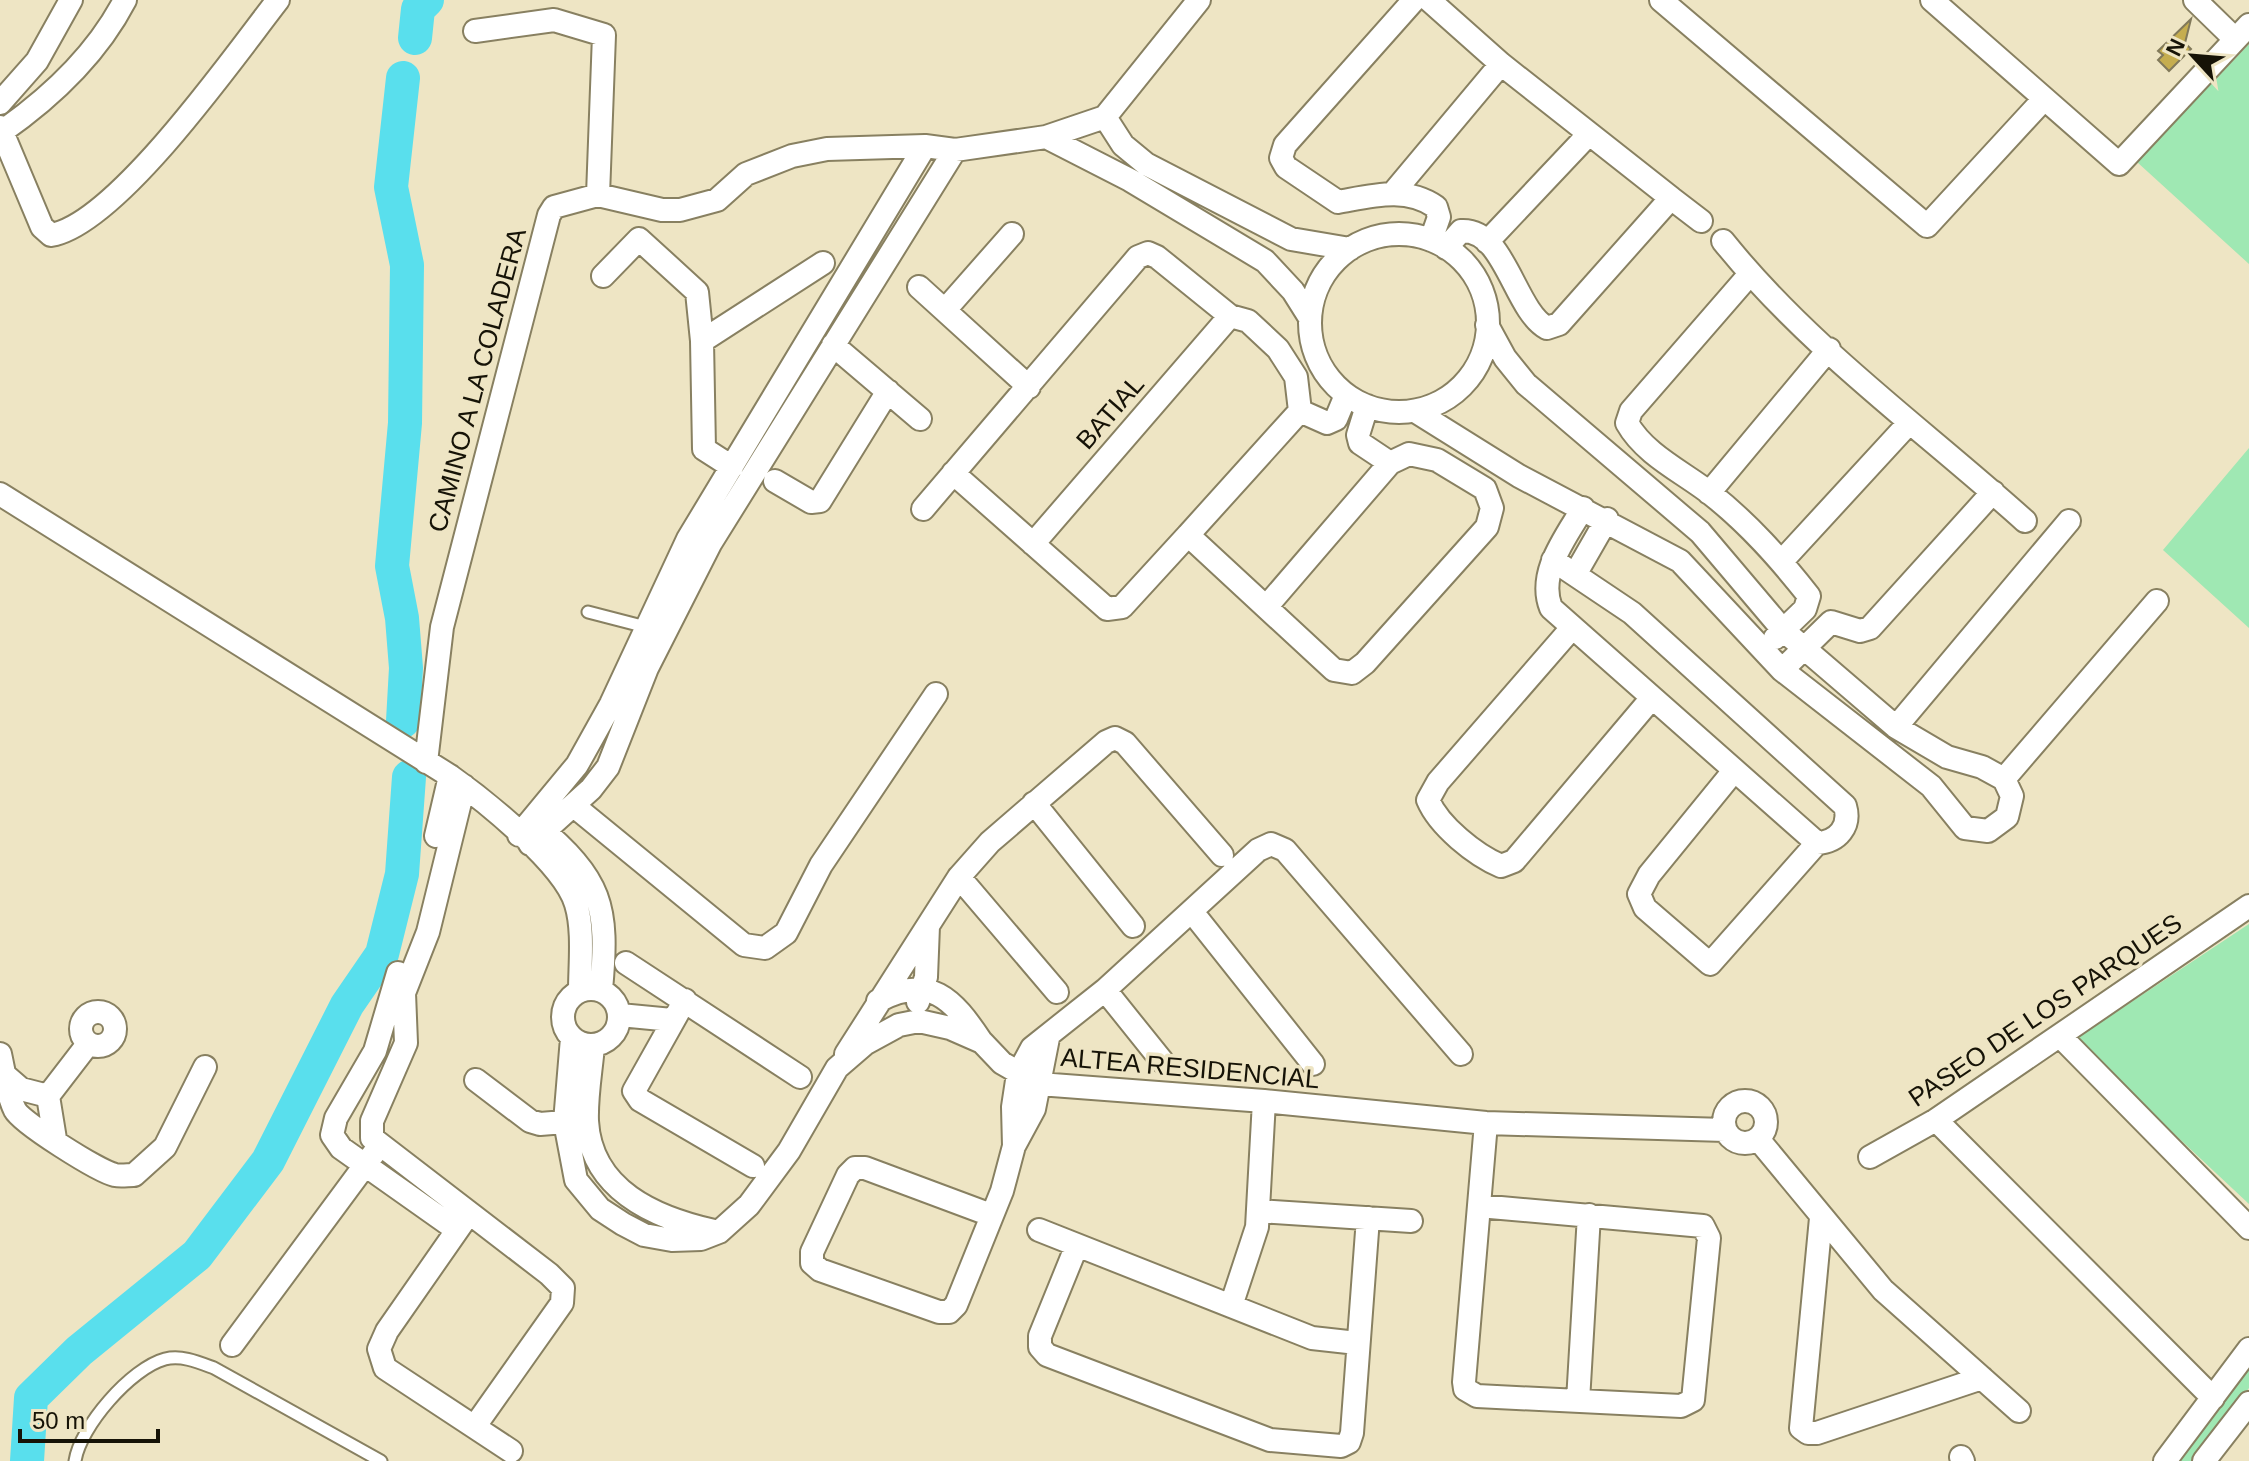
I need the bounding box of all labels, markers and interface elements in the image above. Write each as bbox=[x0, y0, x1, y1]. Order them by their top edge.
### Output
north arrow bbox=[2153, 16, 2233, 96]
text: N bbox=[2161, 35, 2190, 60]
street label: CAMINO A LA COLADERA bbox=[422, 224, 532, 535]
street label: BATIAL bbox=[1070, 369, 1150, 455]
street label: PASEO DE LOS PARQUES bbox=[1903, 907, 2187, 1113]
street label: ALTEA RESIDENCIAL bbox=[1059, 1042, 1321, 1094]
scale bar bbox=[20, 1393, 158, 1443]
text: 50 m bbox=[32, 1407, 85, 1434]

